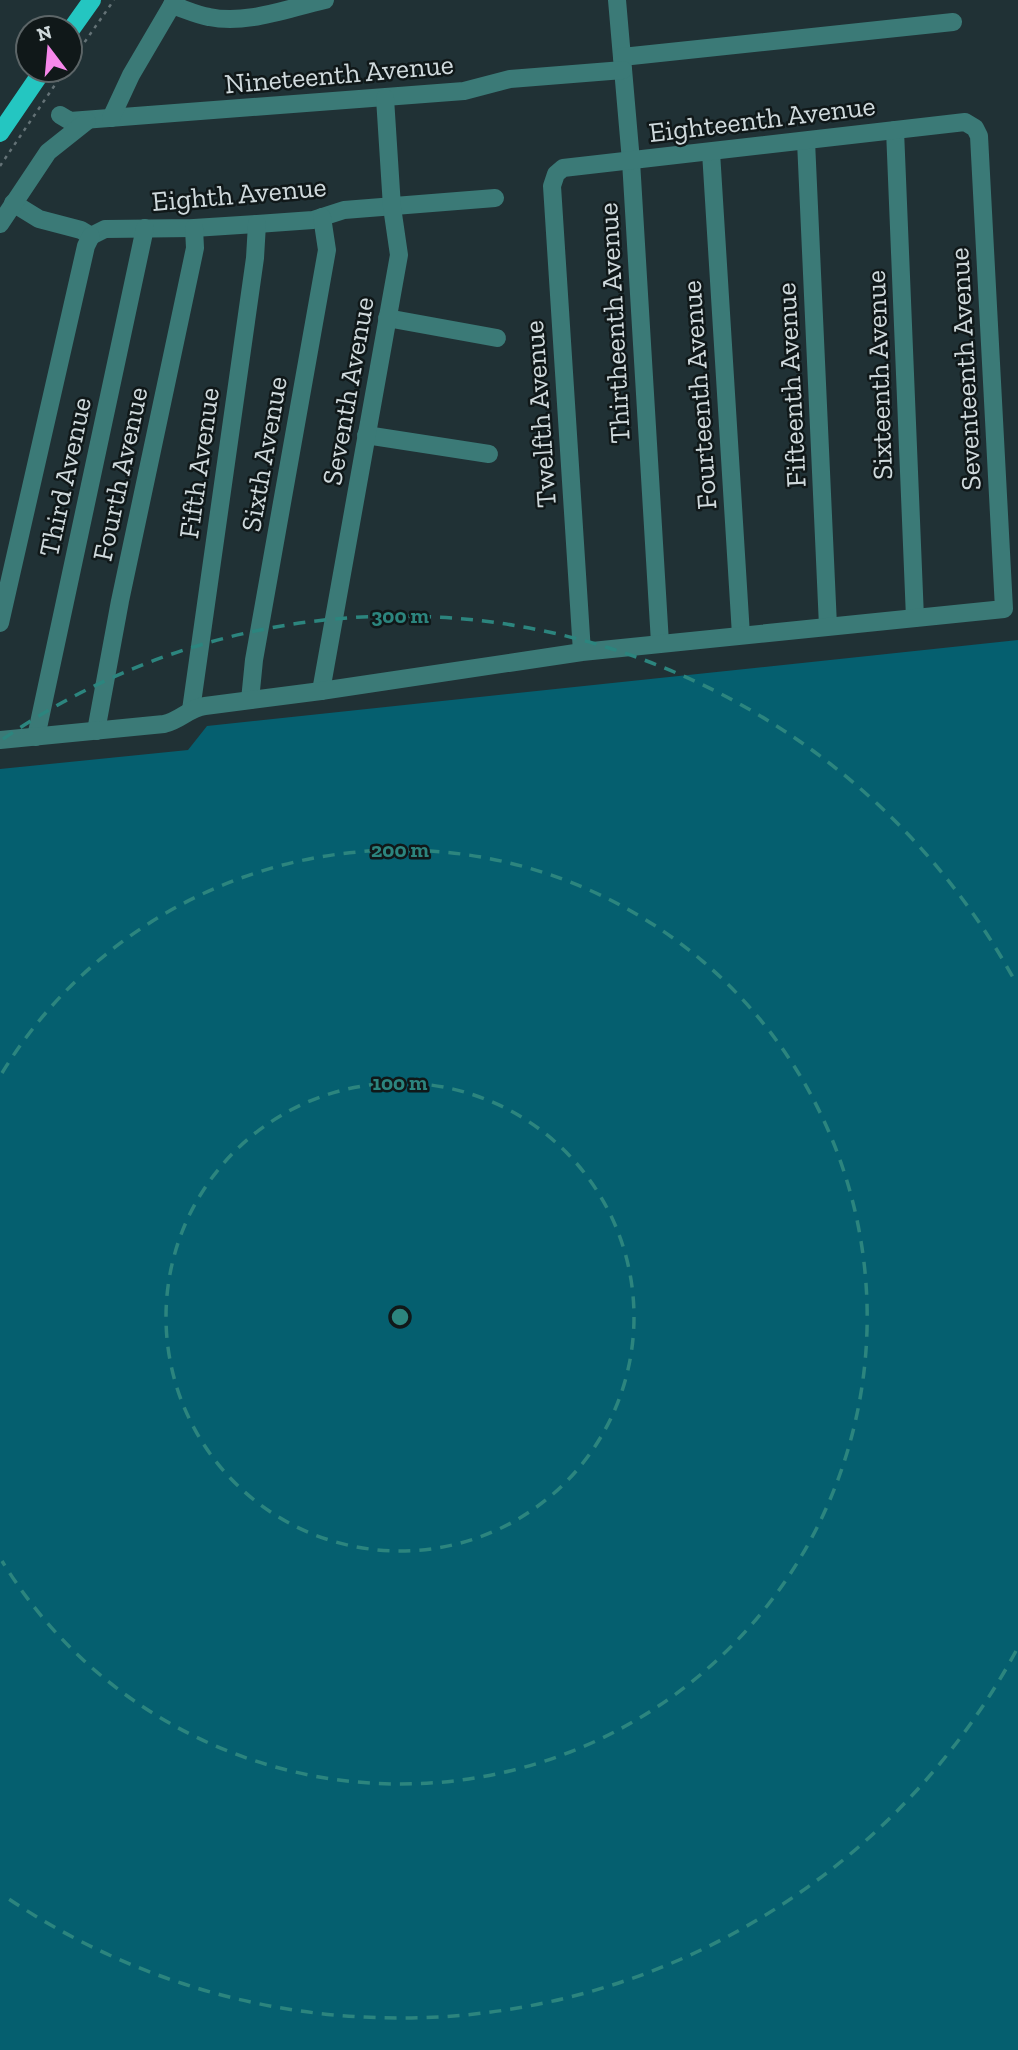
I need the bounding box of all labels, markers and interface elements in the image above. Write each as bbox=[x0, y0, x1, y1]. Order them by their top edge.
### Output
north arrow bbox=[14, 14, 84, 84]
text: N bbox=[34, 20, 55, 46]
street label: Nineteenth Avenue bbox=[223, 48, 455, 100]
street label: Eighteenth Avenue bbox=[647, 89, 877, 149]
street label: Eighth Avenue bbox=[150, 170, 328, 218]
street label: Thirtheenth Avenue bbox=[591, 202, 637, 444]
street label: Seventeenth Avenue bbox=[942, 247, 988, 491]
street label: Sixteenth Avenue bbox=[859, 270, 899, 480]
street label: Fourteenth Avenue bbox=[675, 279, 723, 511]
street label: Fifteenth Avenue bbox=[769, 282, 813, 488]
street label: Seventh Avenue bbox=[315, 294, 381, 488]
street label: Twelfth Avenue bbox=[517, 319, 563, 509]
street label: Sixth Avenue bbox=[234, 374, 294, 534]
street label: Fourth Avenue bbox=[85, 384, 155, 564]
street label: Fifth Avenue bbox=[172, 385, 226, 541]
street label: Third Avenue bbox=[32, 394, 98, 560]
text: 300 m bbox=[371, 603, 429, 628]
text: 200 m bbox=[371, 837, 429, 862]
text: 100 m bbox=[373, 1070, 428, 1095]
centre of rings bbox=[388, 1305, 412, 1329]

